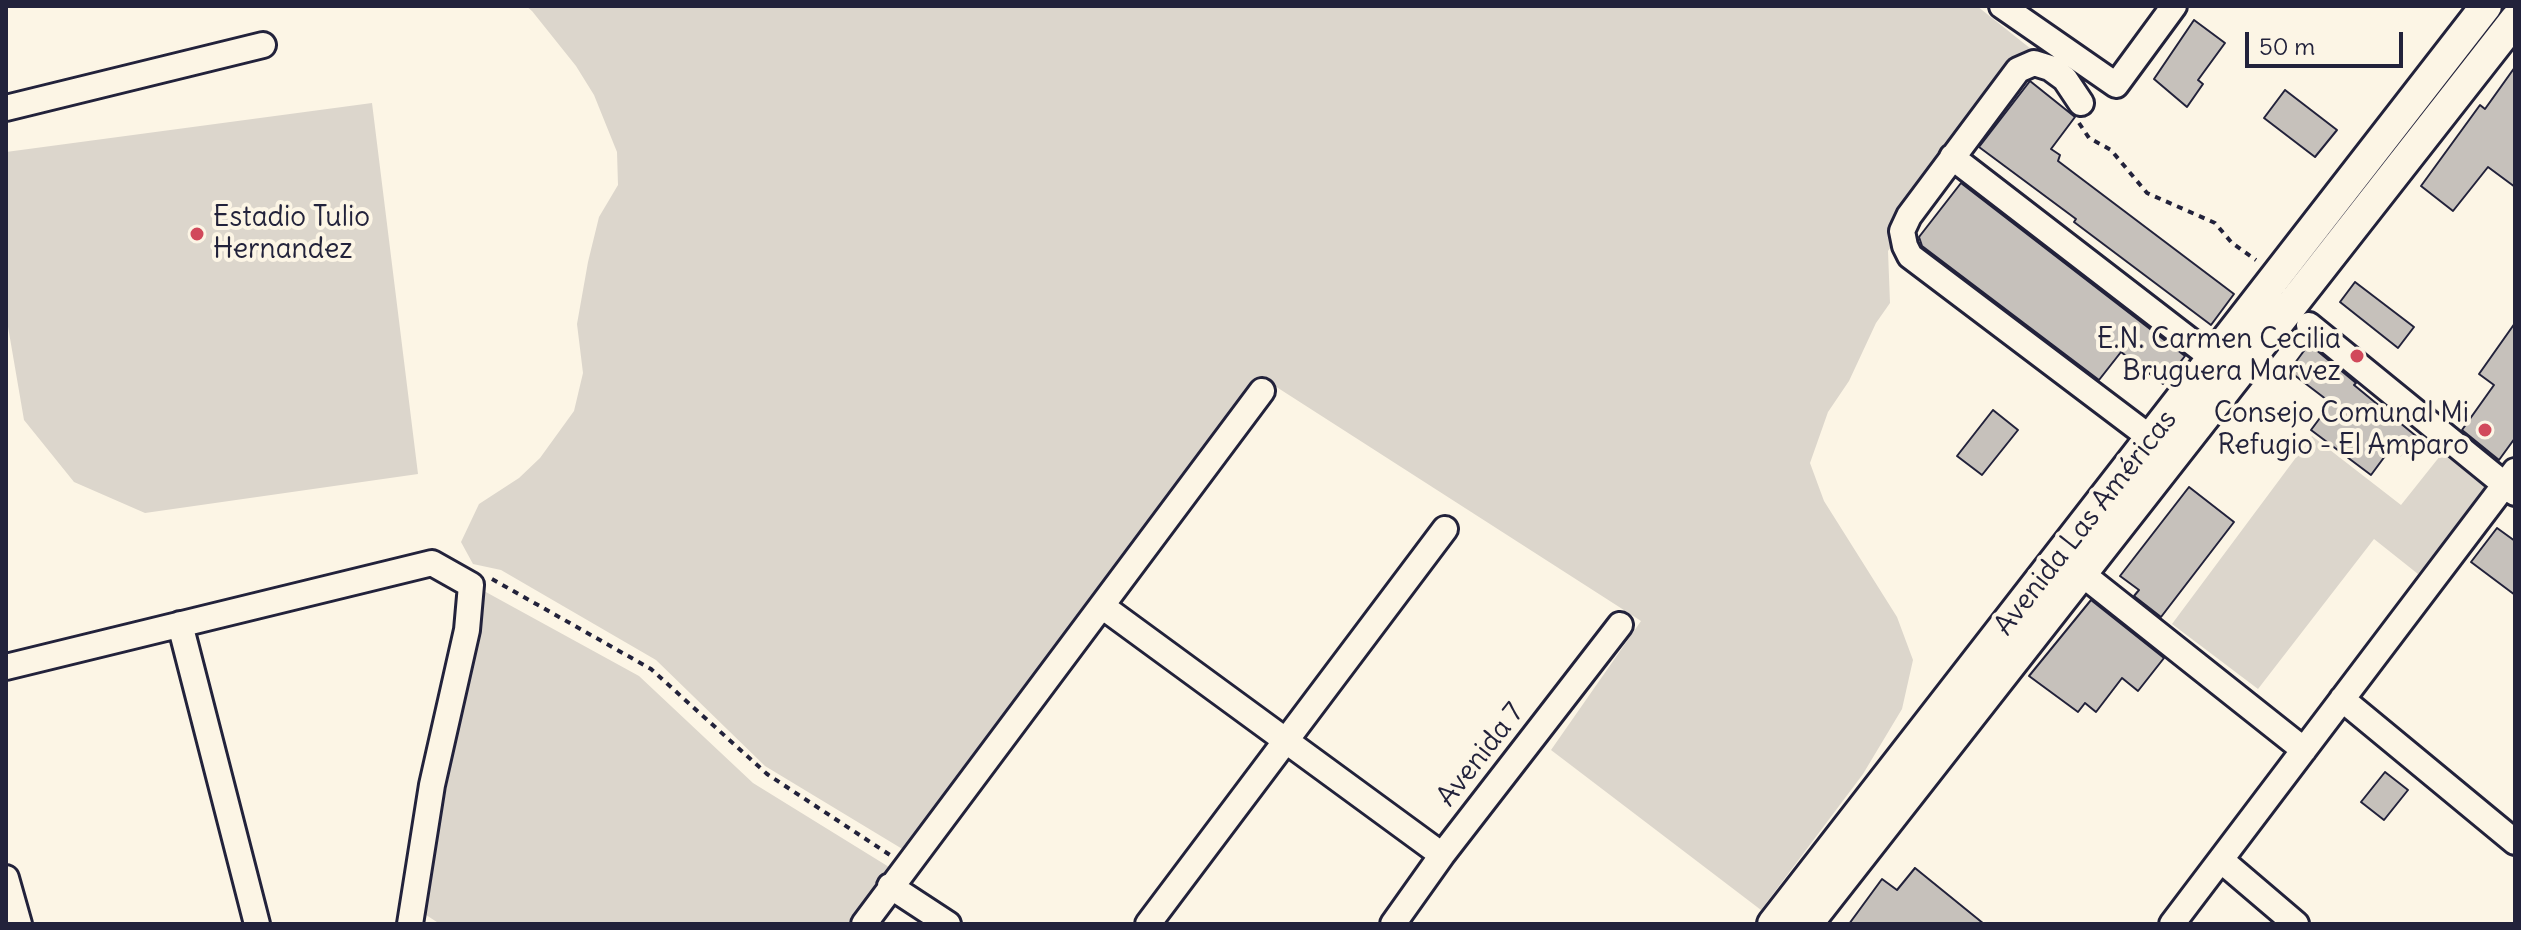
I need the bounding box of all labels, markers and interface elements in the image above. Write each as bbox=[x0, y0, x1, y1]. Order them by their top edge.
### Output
scale bar bbox=[2249, 16, 2407, 66]
text: 50 m bbox=[2259, 31, 2315, 61]
place label: Estadio Tulio Hernandez bbox=[213, 201, 370, 267]
marker: Estadio Tulio Hernandez bbox=[188, 225, 206, 243]
place label: E.N. Carmen Cecilia Bruguera Marvez bbox=[2097, 323, 2341, 389]
marker: E.N. Carmen Cecilia Bruguera Marvez bbox=[2348, 347, 2366, 365]
place label: Consejo Comunal Mi Refugio - El Amparo bbox=[2214, 397, 2469, 463]
street label: Avenida Las Américas bbox=[1988, 404, 2184, 642]
marker: Consejo Comunal Mi Refugio - El Amparo bbox=[2476, 421, 2494, 439]
street label: Avenida 7 bbox=[1430, 697, 1532, 813]

